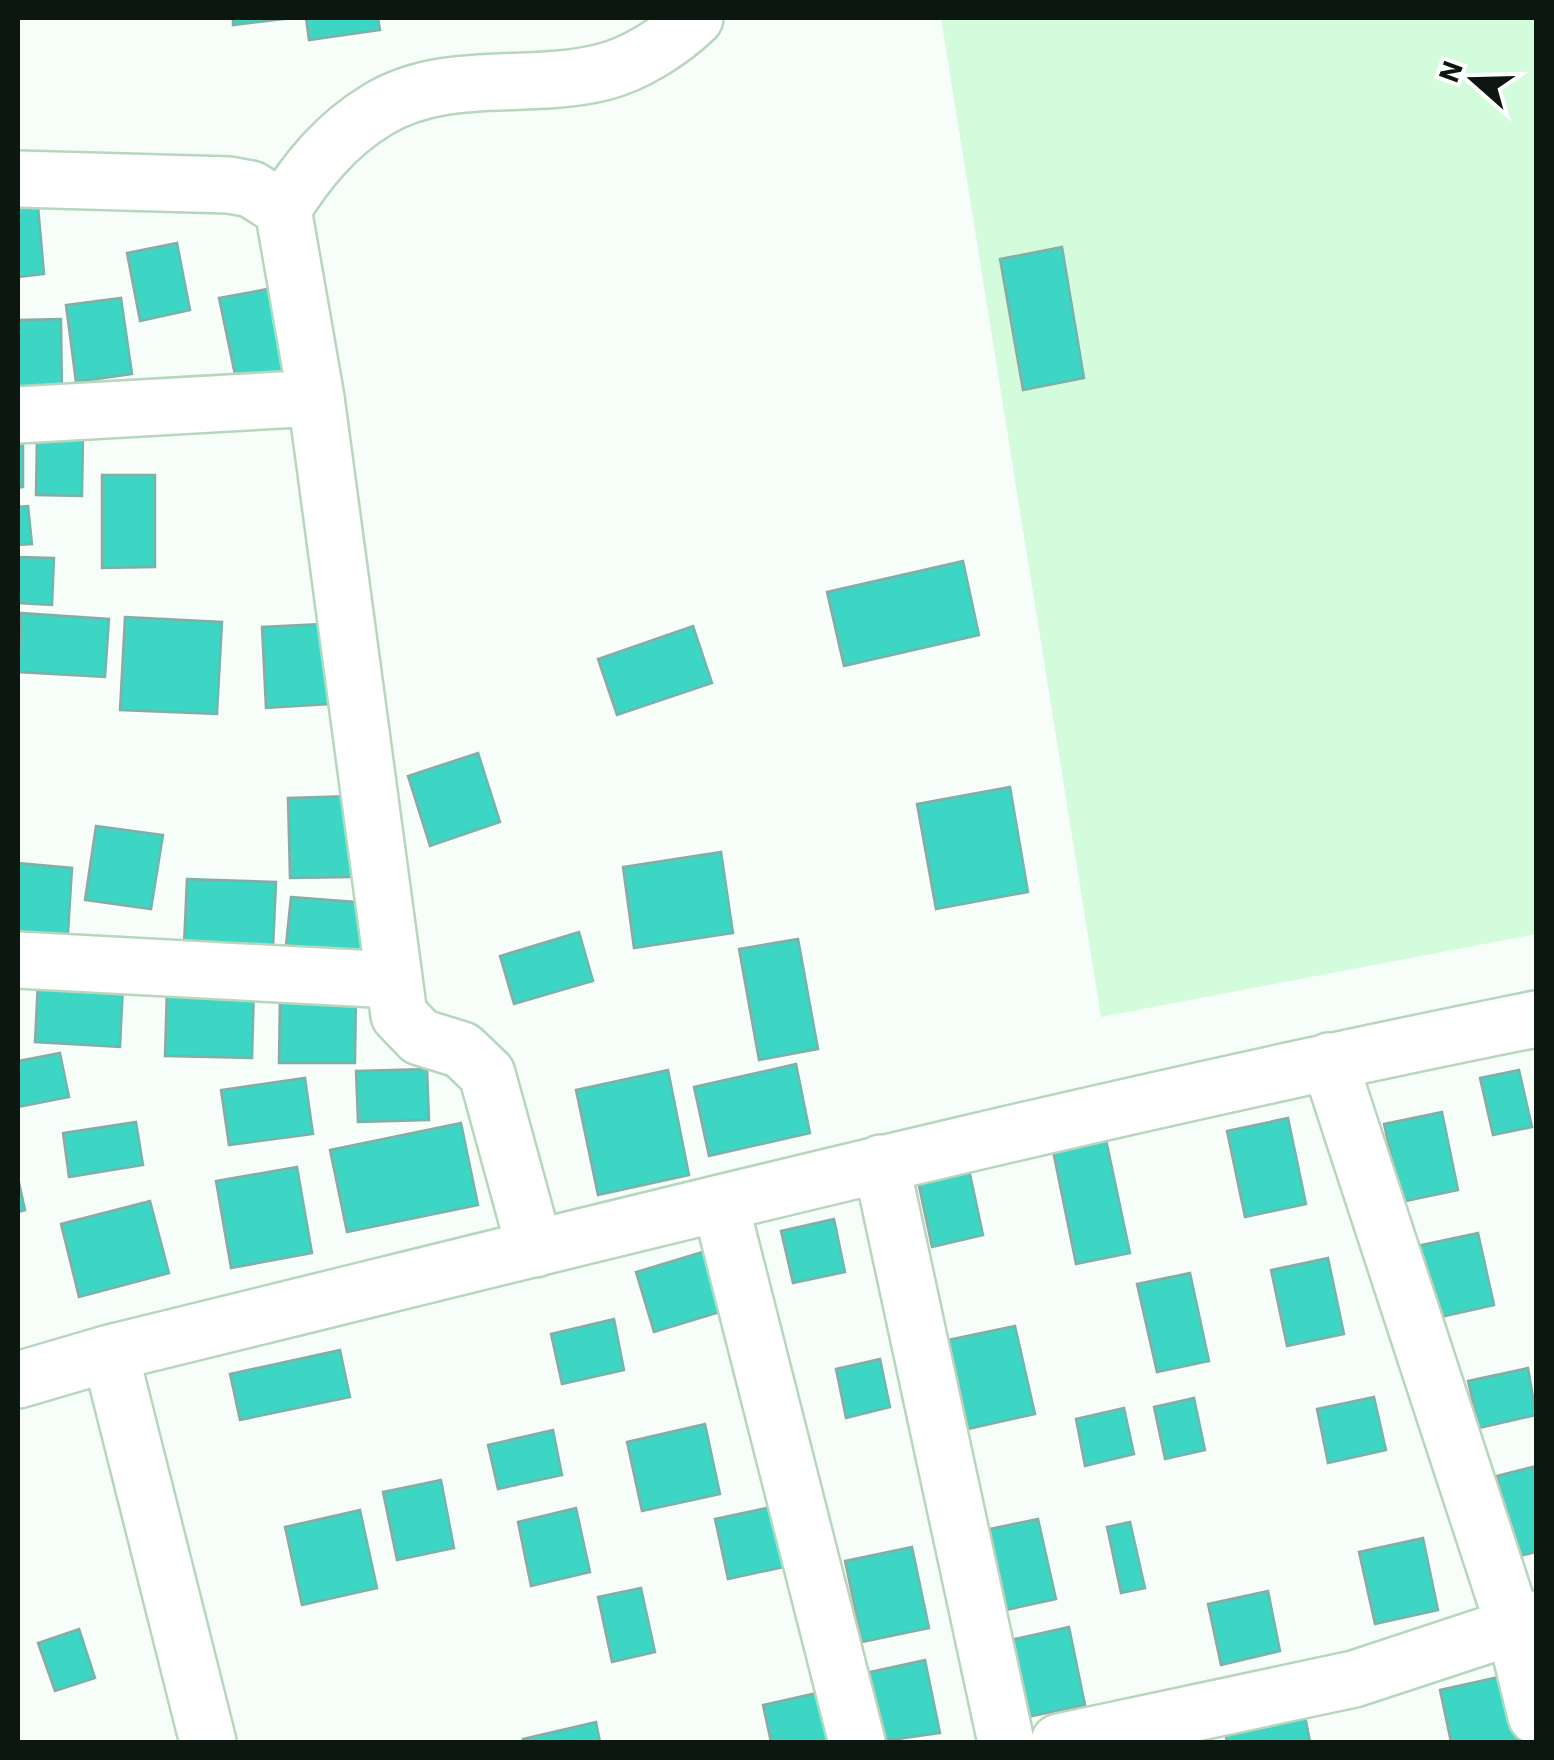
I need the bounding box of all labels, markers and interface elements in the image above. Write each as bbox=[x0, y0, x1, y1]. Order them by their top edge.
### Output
north arrow bbox=[1424, 30, 1524, 130]
text: N bbox=[1429, 55, 1471, 87]

